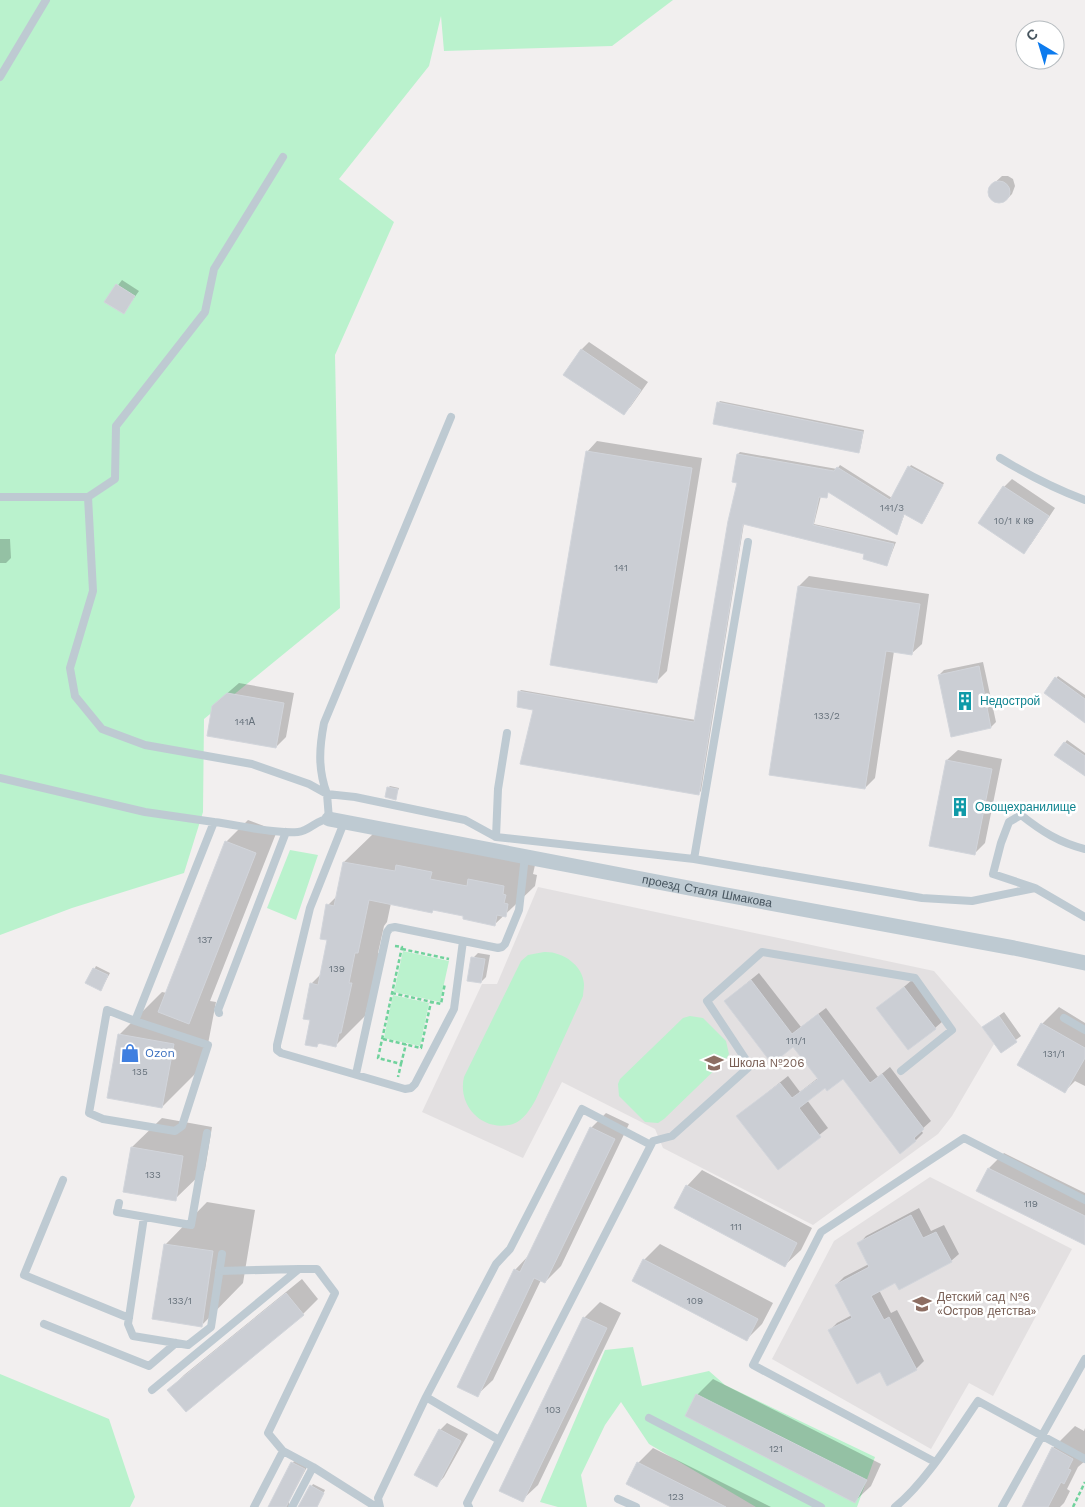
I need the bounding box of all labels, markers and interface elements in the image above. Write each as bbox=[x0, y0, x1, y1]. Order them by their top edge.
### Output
north arrow bbox=[1015, 20, 1065, 70]
text: С bbox=[1023, 25, 1041, 44]
house number: 141/3 bbox=[880, 502, 904, 513]
house number: 10/1 к к9 bbox=[994, 515, 1034, 526]
house number: 141 bbox=[614, 562, 628, 573]
building icon: Недострой bbox=[954, 690, 976, 712]
place label: Недострой bbox=[980, 694, 1040, 708]
house number: 133/2 bbox=[814, 710, 840, 721]
house number: 141А bbox=[235, 716, 256, 727]
building icon: Овощехранилище bbox=[949, 796, 971, 818]
place label: Овощехранилище bbox=[975, 800, 1077, 814]
street label: проезд Сталя Шмакова bbox=[641, 872, 774, 910]
house number: 137 bbox=[198, 934, 213, 945]
house number: 139 bbox=[329, 963, 345, 974]
house number: 111/1 bbox=[786, 1035, 806, 1046]
shop icon: Ozon bbox=[119, 1042, 141, 1064]
place label: Ozon bbox=[145, 1046, 175, 1060]
house number: 131/1 bbox=[1043, 1048, 1065, 1059]
school or university icon: Школа №206 bbox=[703, 1052, 725, 1074]
place label: Школа №206 bbox=[729, 1056, 804, 1070]
house number: 135 bbox=[132, 1066, 148, 1077]
house number: 133 bbox=[145, 1169, 161, 1180]
house number: 119 bbox=[1024, 1198, 1038, 1209]
house number: 111 bbox=[730, 1221, 742, 1232]
place label: Детский сад №6 «Остров детства» bbox=[937, 1290, 1037, 1318]
school or university icon: Детский сад №6 «Остров детства» bbox=[911, 1293, 933, 1315]
house number: 133/1 bbox=[168, 1295, 192, 1306]
house number: 109 bbox=[687, 1295, 703, 1306]
house number: 103 bbox=[545, 1404, 561, 1415]
house number: 121 bbox=[769, 1443, 783, 1454]
house number: 123 bbox=[668, 1491, 684, 1502]

